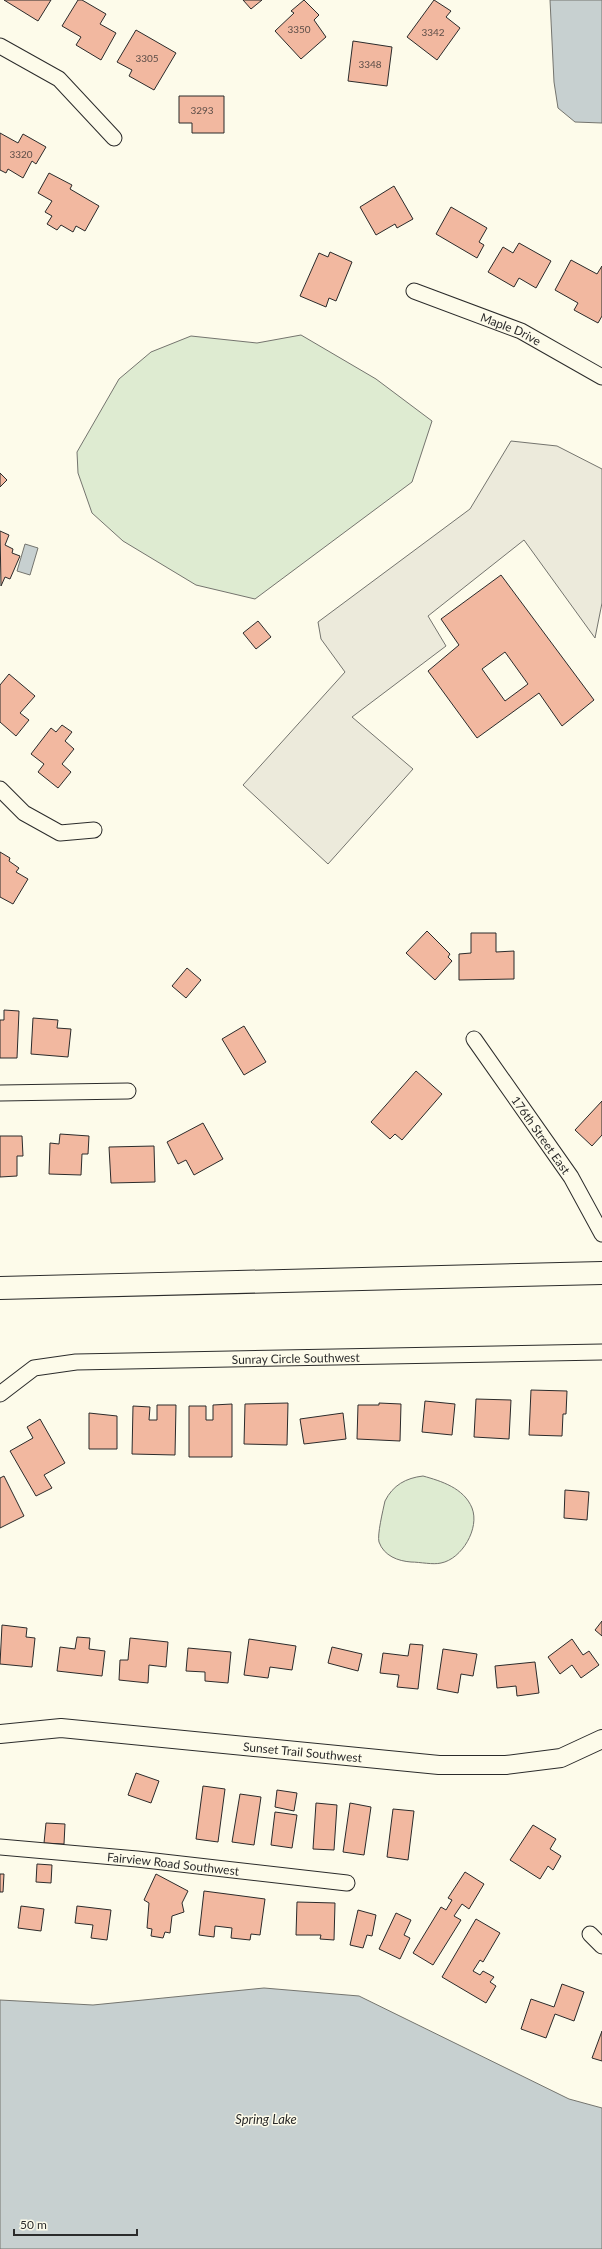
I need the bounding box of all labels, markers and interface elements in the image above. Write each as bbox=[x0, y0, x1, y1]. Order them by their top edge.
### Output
house number: 3350 bbox=[287, 23, 311, 35]
house number: 3342 bbox=[421, 26, 445, 38]
house number: 3305 bbox=[135, 52, 159, 64]
house number: 3348 bbox=[358, 58, 382, 70]
house number: 3293 bbox=[190, 104, 214, 116]
house number: 3320 bbox=[9, 148, 33, 160]
street label: Maple Drive bbox=[479, 309, 544, 348]
street label: 176th Street East bbox=[509, 1093, 574, 1177]
street label: Sunray Circle Southwest bbox=[232, 1349, 361, 1367]
street label: Sunset Trail Southwest bbox=[242, 1738, 363, 1765]
street label: Fairview Road Southwest bbox=[107, 1849, 241, 1878]
water label: Spring Lake bbox=[235, 2111, 297, 2127]
scale bar bbox=[14, 2211, 137, 2237]
text: 50 m bbox=[20, 2217, 47, 2232]

